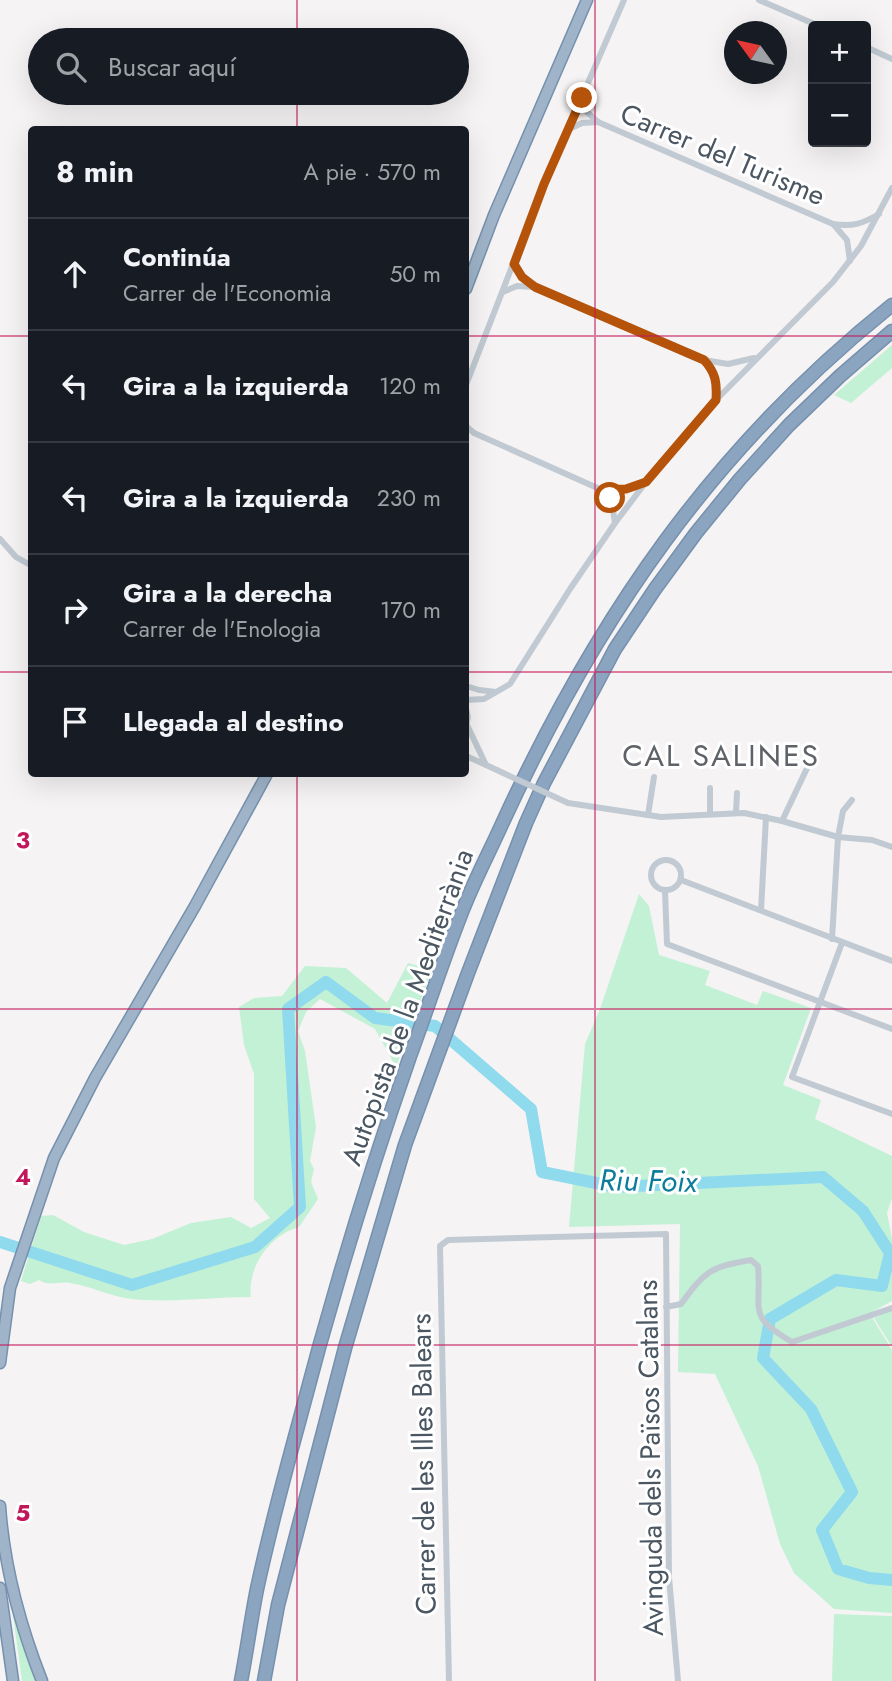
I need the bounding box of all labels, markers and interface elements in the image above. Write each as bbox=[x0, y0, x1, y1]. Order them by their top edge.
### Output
north arrow bbox=[724, 21, 787, 84]
map controls bbox=[808, 21, 871, 147]
button: + bbox=[808, 21, 871, 84]
search box bbox=[28, 28, 469, 105]
icon: search bbox=[52, 48, 90, 86]
text: Buscar aquí bbox=[108, 48, 236, 86]
route end bbox=[566, 82, 597, 113]
button: − bbox=[808, 84, 871, 147]
street label: Carrer del Turisme bbox=[614, 93, 832, 216]
text: 8 min bbox=[56, 150, 134, 193]
text: A pie · 570 m bbox=[304, 155, 441, 189]
text: Continúa bbox=[123, 238, 231, 276]
icon: ahead bbox=[56, 255, 94, 293]
text: 50 m bbox=[389, 257, 441, 291]
text: Carrer de l'Economia bbox=[123, 276, 331, 310]
icon: left bbox=[56, 367, 94, 405]
text: Gira a la izquierda bbox=[123, 367, 349, 405]
text: 120 m bbox=[379, 369, 441, 403]
icon: left bbox=[56, 479, 94, 517]
text: Gira a la izquierda bbox=[123, 479, 349, 517]
text: 230 m bbox=[377, 481, 441, 515]
route start bbox=[594, 482, 625, 513]
text: Gira a la derecha bbox=[123, 574, 332, 612]
icon: right bbox=[56, 591, 94, 629]
text: 170 m bbox=[380, 593, 441, 627]
text: Carrer de l'Enologia bbox=[123, 612, 321, 646]
icon: arrive bbox=[56, 703, 94, 741]
text: Llegada al destino bbox=[123, 703, 344, 741]
district label: CAL SALINES bbox=[622, 734, 820, 777]
text: 3 bbox=[16, 823, 30, 857]
street label: Autopista de la Mediterrània bbox=[331, 843, 484, 1171]
water label: Riu Foix bbox=[599, 1158, 699, 1203]
text: 4 bbox=[15, 1160, 31, 1194]
street label: Avinguda dels Països Catalans bbox=[627, 1279, 674, 1637]
street label: Carrer de les Illes Balears bbox=[400, 1313, 447, 1615]
text: 5 bbox=[16, 1496, 30, 1530]

